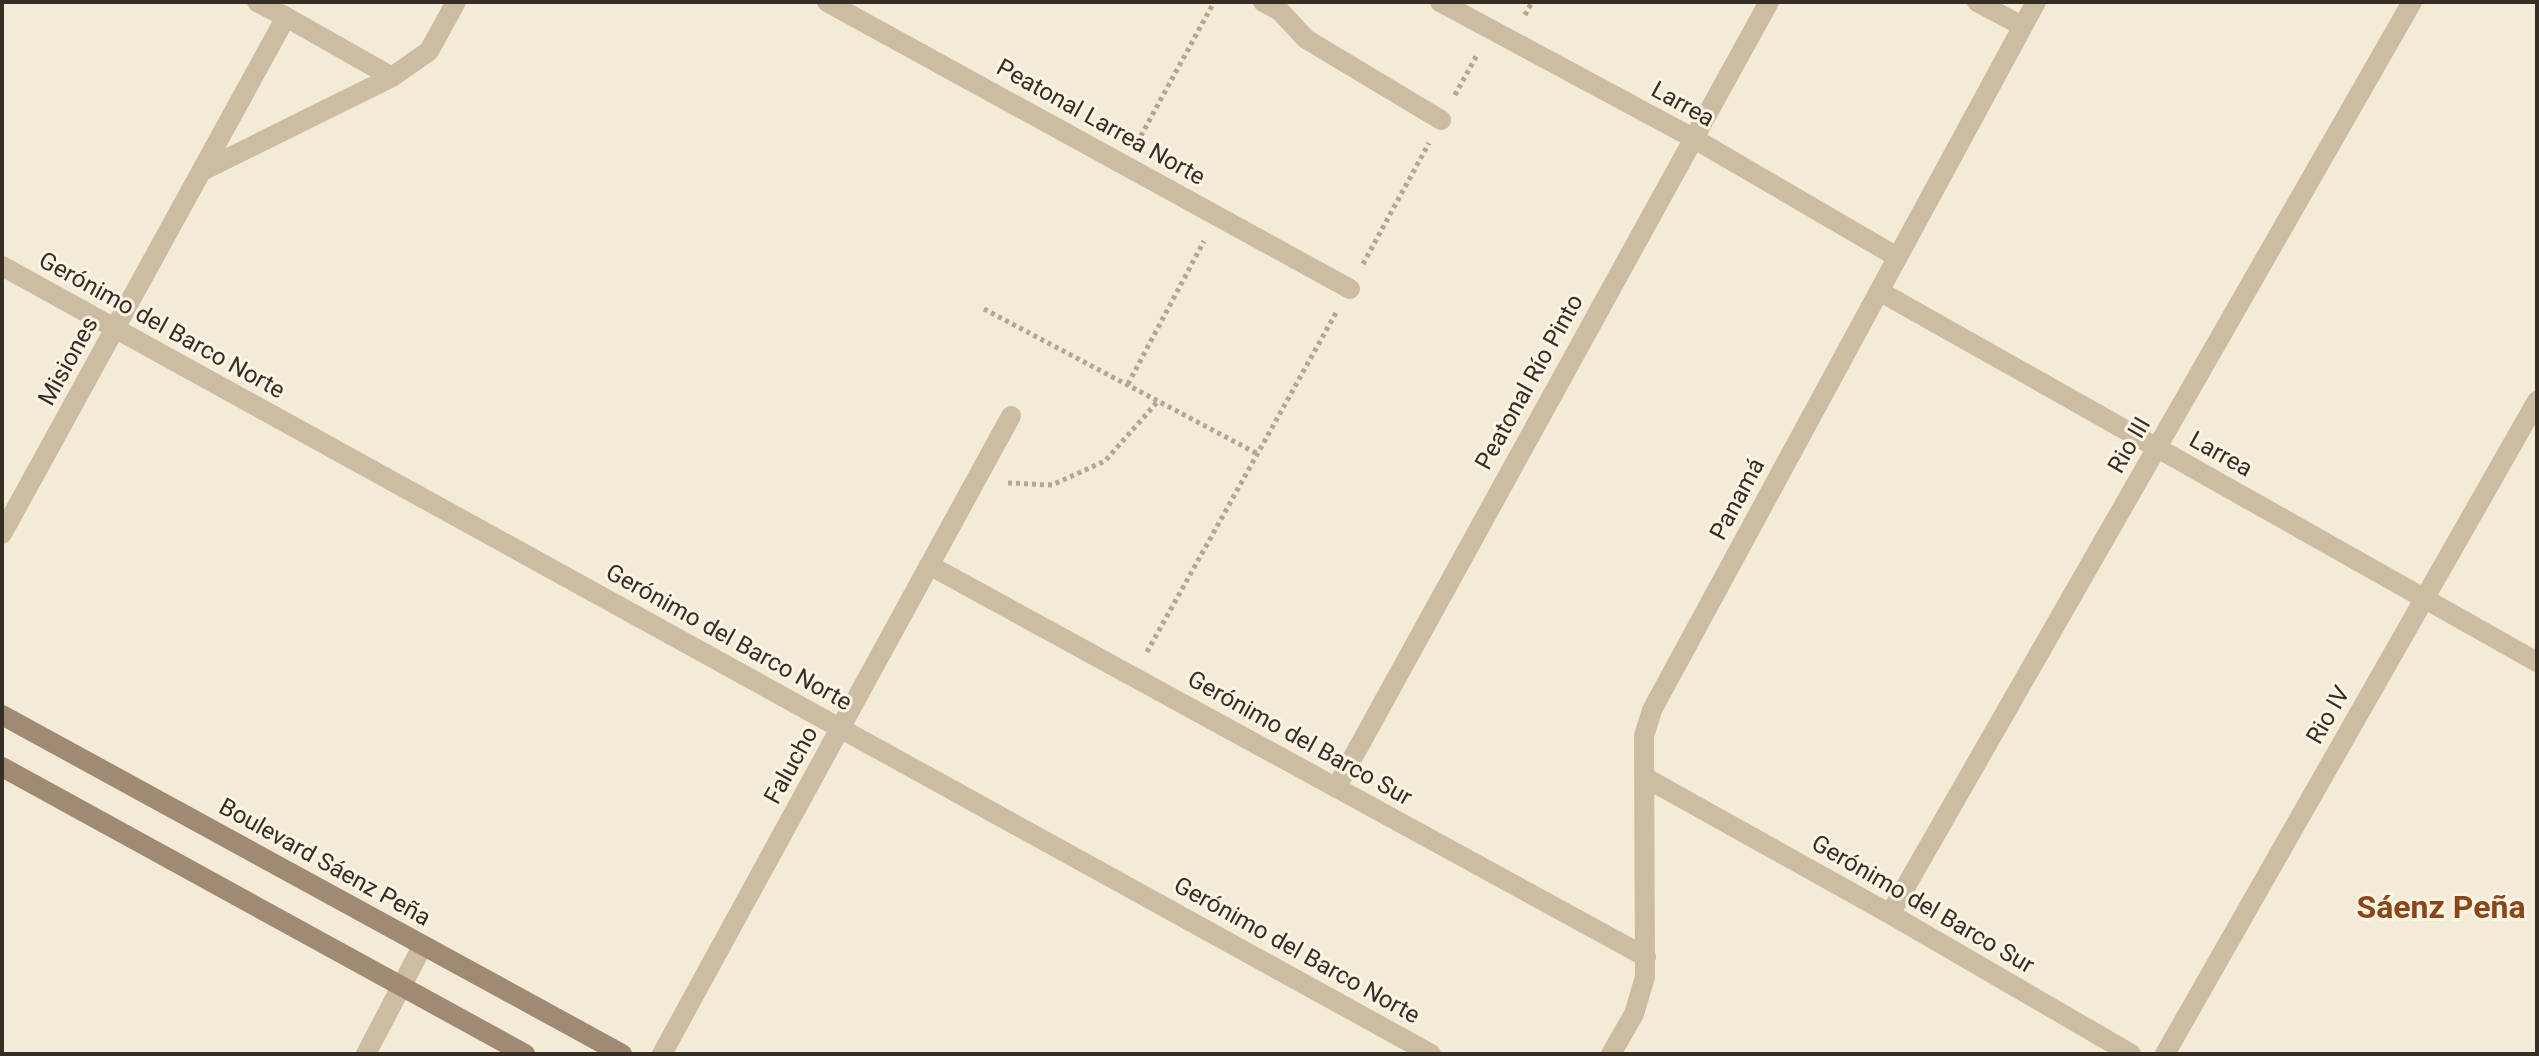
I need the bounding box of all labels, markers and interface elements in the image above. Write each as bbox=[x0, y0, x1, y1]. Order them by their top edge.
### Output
street label: Peatonal Larrea Norte bbox=[992, 53, 1210, 191]
street label: Larrea bbox=[1647, 75, 1719, 133]
street label: Gerónimo del Barco Norte bbox=[34, 246, 290, 404]
street label: Peatonal Río Pinto bbox=[1469, 289, 1589, 475]
street label: Misiones bbox=[32, 312, 104, 410]
street label: Rio III bbox=[2102, 412, 2156, 478]
street label: Larrea bbox=[2185, 425, 2257, 483]
street label: Panamá bbox=[1704, 453, 1770, 545]
street label: Gerónimo del Barco Norte bbox=[601, 558, 857, 716]
street label: Gerónimo del Barco Sur bbox=[1183, 665, 1417, 811]
street label: Rio IV bbox=[2300, 681, 2356, 749]
street label: Falucho bbox=[758, 721, 824, 809]
street label: Boulevard Sáenz Peña bbox=[214, 792, 436, 932]
street label: Gerónimo del Barco Sur bbox=[1807, 829, 2039, 979]
street label: Gerónimo del Barco Norte bbox=[1169, 871, 1425, 1029]
district label: Sáenz Peña bbox=[2356, 888, 2526, 926]

